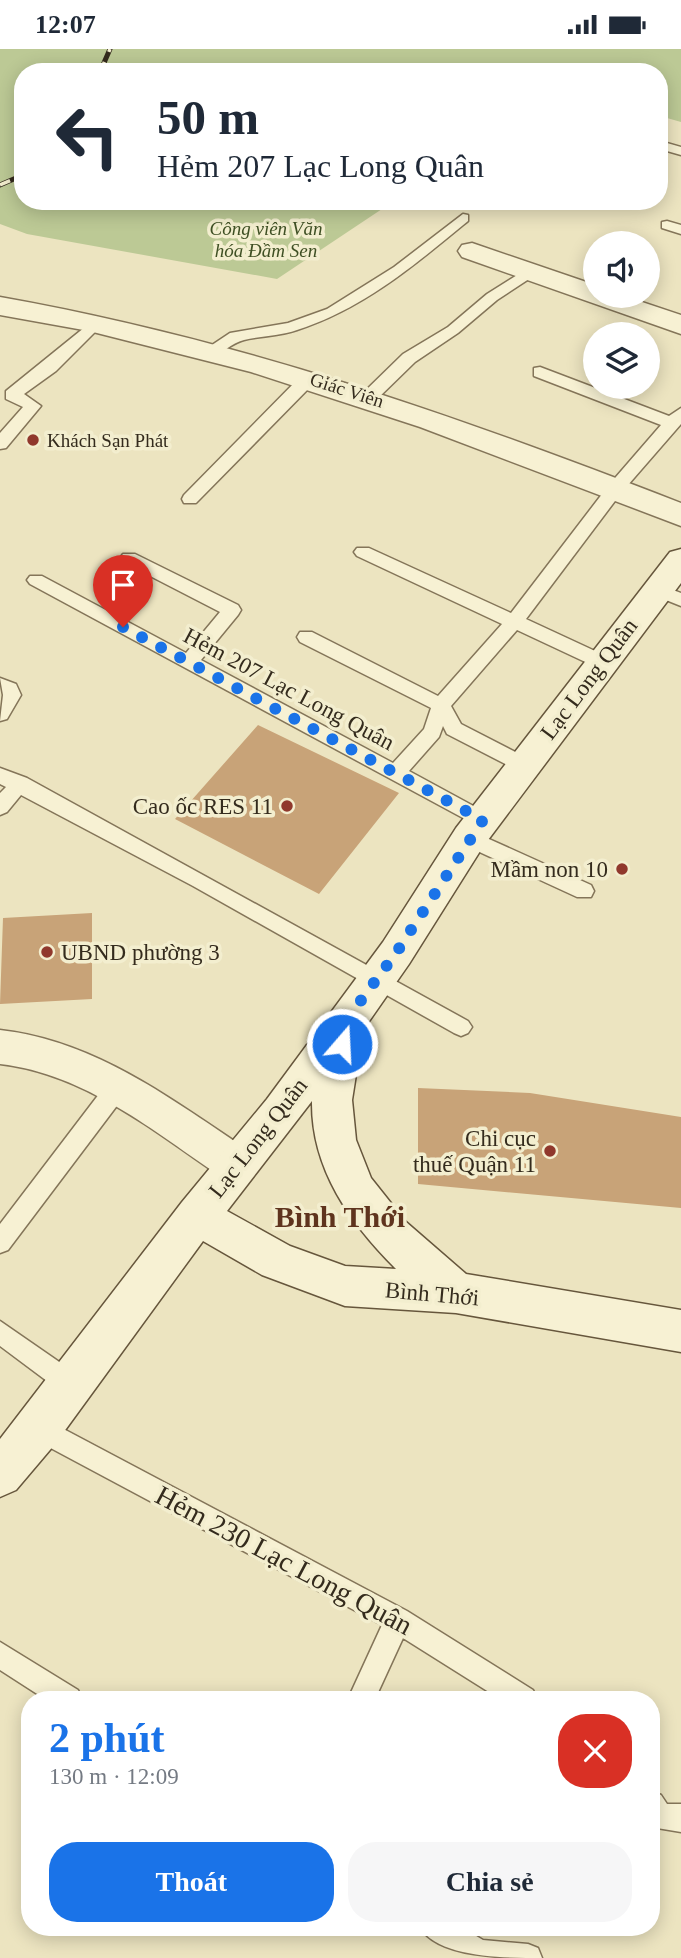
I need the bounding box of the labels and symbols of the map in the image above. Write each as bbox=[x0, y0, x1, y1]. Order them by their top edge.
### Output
park label: Công viên Văn hóa Đầm Sen bbox=[210, 218, 322, 261]
street label: Giác Viên bbox=[308, 368, 387, 412]
place label: Khách Sạn Phát bbox=[47, 430, 169, 451]
marker: Khách Sạn Phát bbox=[25, 432, 41, 448]
pin bbox=[93, 555, 153, 627]
street label: Lạc Long Quân bbox=[536, 613, 643, 744]
street label: Hẻm 207 Lạc Long Quân bbox=[179, 623, 399, 755]
place label: Cao ốc RES 11 bbox=[133, 794, 273, 819]
marker: Cao ốc RES 11 bbox=[279, 798, 295, 814]
place label: Mầm non 10 bbox=[490, 857, 608, 882]
marker: Mầm non 10 bbox=[614, 861, 630, 877]
place label: UBND phường 3 bbox=[61, 940, 220, 965]
marker: UBND phường 3 bbox=[39, 944, 55, 960]
position arrow bbox=[305, 1007, 379, 1081]
street label: Lạc Long Quân bbox=[204, 1073, 313, 1203]
place label: Chi cục thuế Quận 11 bbox=[413, 1126, 536, 1177]
marker: Chi cục thuế Quận 11 bbox=[542, 1143, 558, 1159]
district label: Bình Thới bbox=[275, 1200, 405, 1233]
street label: Bình Thới bbox=[384, 1277, 480, 1311]
street label: Hẻm 230 Lạc Long Quân bbox=[150, 1479, 418, 1641]

